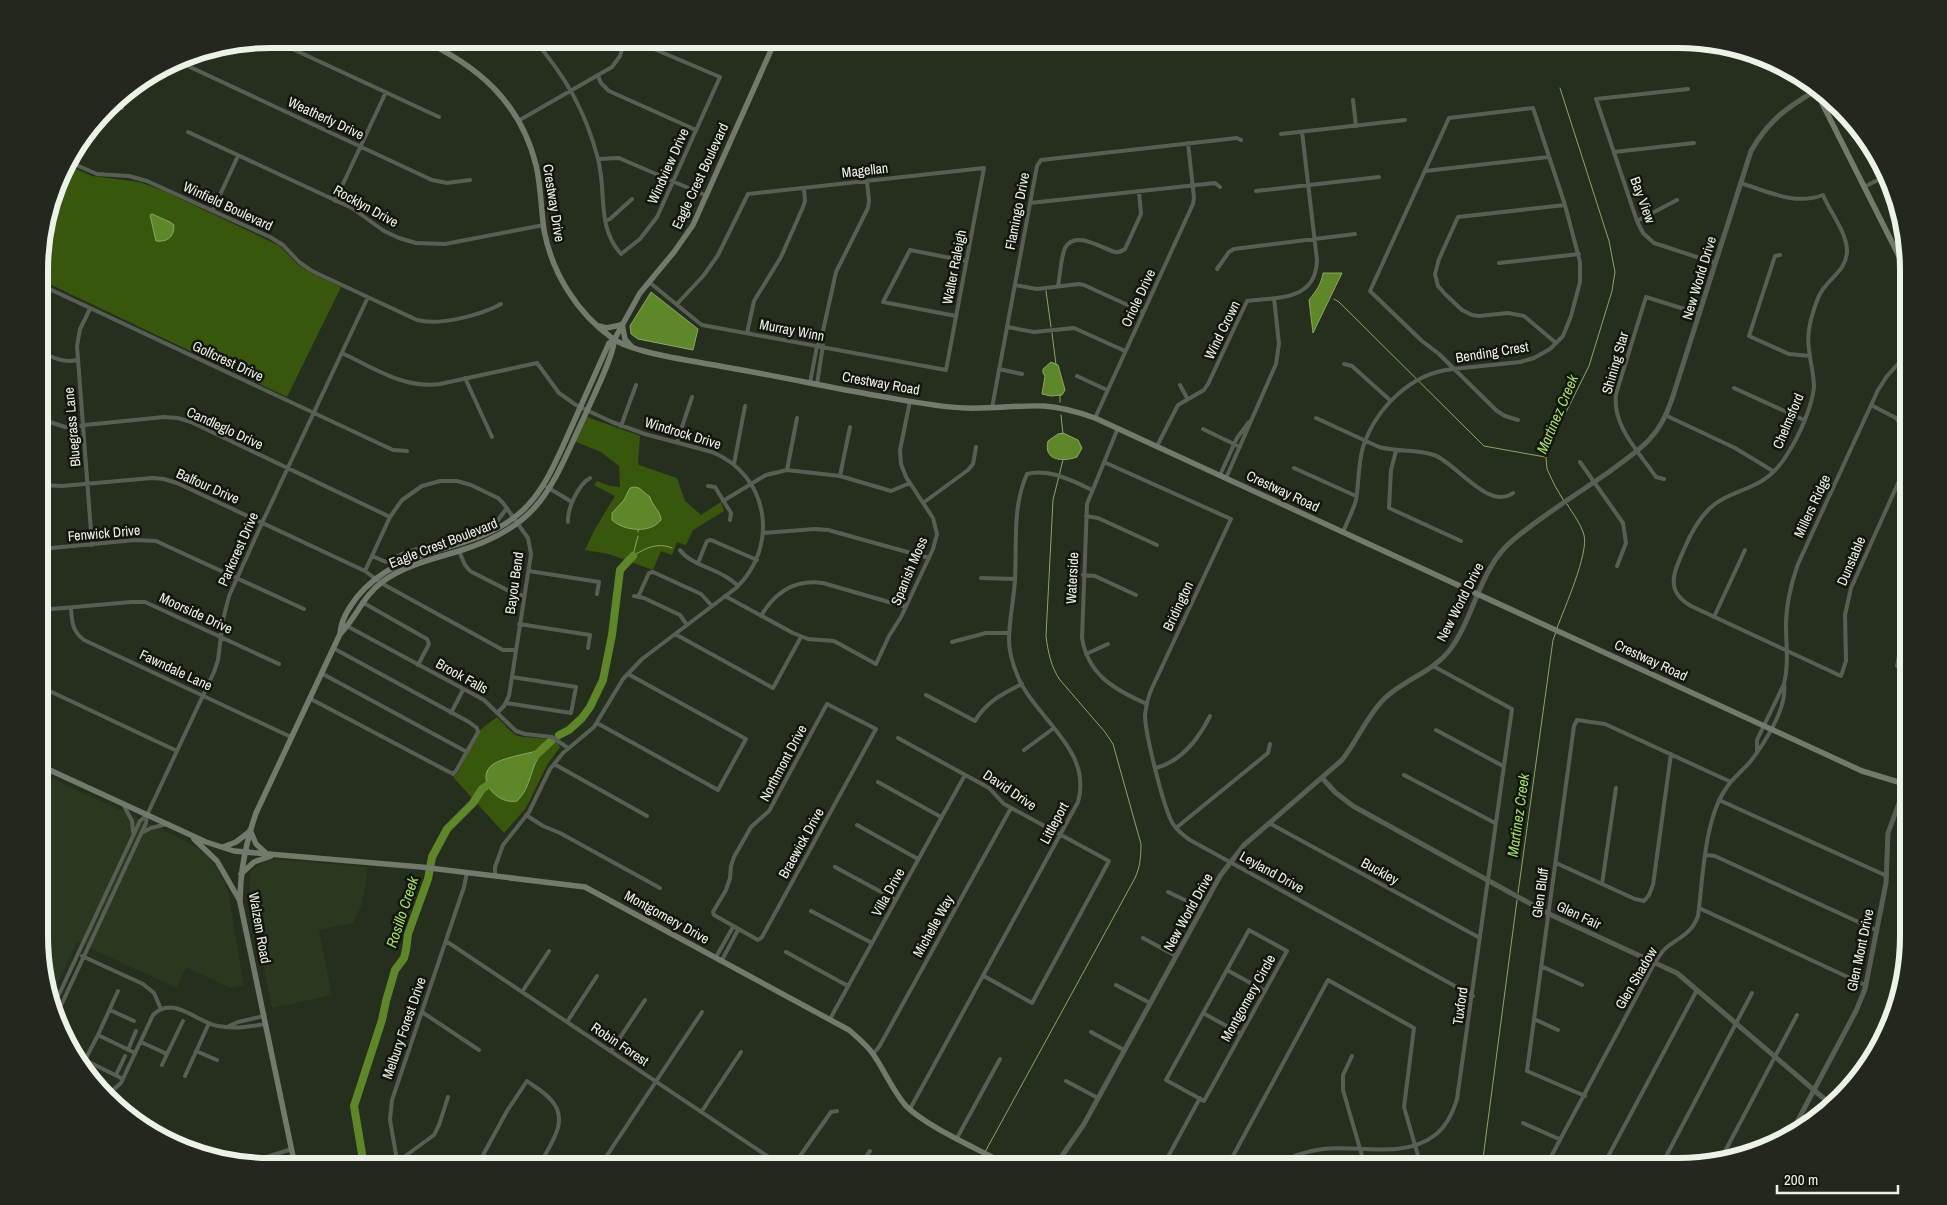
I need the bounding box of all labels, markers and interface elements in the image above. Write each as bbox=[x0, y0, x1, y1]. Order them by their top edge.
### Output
street label: Weatherly Drive bbox=[285, 92, 367, 144]
street label: Eagle Crest Boulevard bbox=[668, 120, 732, 232]
street label: Windview Drive bbox=[643, 125, 693, 207]
street label: Magellan bbox=[841, 159, 889, 181]
street label: Crestway Drive bbox=[539, 163, 569, 243]
street label: Flamingo Drive bbox=[1001, 171, 1033, 251]
street label: Bay View bbox=[1626, 174, 1660, 226]
street label: Winfield Boulevard bbox=[180, 177, 276, 235]
street label: Rocklyn Drive bbox=[330, 181, 402, 231]
street label: Walter Raleigh bbox=[938, 228, 970, 306]
street label: New World Drive bbox=[1678, 234, 1720, 322]
street label: Oriole Drive bbox=[1117, 266, 1159, 330]
street label: Wind Crown bbox=[1200, 298, 1244, 362]
street label: Murray Winn bbox=[758, 315, 826, 345]
street label: Shining Star bbox=[1598, 330, 1632, 396]
street label: Golfcrest Drive bbox=[190, 337, 266, 385]
street label: Bending Crest bbox=[1454, 337, 1530, 367]
street label: Crestway Road bbox=[841, 367, 921, 399]
water label: Martinez Creek bbox=[1531, 370, 1583, 457]
street label: Bluegrass Lane bbox=[60, 386, 84, 468]
street label: Chelmsford bbox=[1768, 390, 1808, 452]
street label: Candleglo Drive bbox=[184, 402, 266, 454]
street label: Windrock Drive bbox=[643, 413, 723, 453]
street label: Balfour Drive bbox=[174, 464, 242, 508]
street label: Crestway Road bbox=[1244, 466, 1322, 516]
street label: Millers Ridge bbox=[1790, 472, 1834, 540]
street label: Parkcrest Drive bbox=[214, 509, 262, 589]
street label: Eagle Crest Boulevard bbox=[386, 514, 500, 572]
street label: Fenwick Drive bbox=[67, 521, 141, 545]
street label: Spanish Moss bbox=[887, 534, 932, 608]
street label: Dunstable bbox=[1833, 534, 1869, 588]
street label: Bayou Bend bbox=[501, 551, 527, 615]
street label: Waterside bbox=[1062, 552, 1082, 604]
street label: New World Drive bbox=[1432, 559, 1488, 645]
street label: Bridington bbox=[1159, 578, 1197, 634]
street label: Moorside Drive bbox=[157, 588, 235, 638]
street label: Crestway Road bbox=[1612, 635, 1690, 685]
street label: Fawndale Lane bbox=[137, 645, 215, 695]
street label: Brook Falls bbox=[433, 654, 491, 698]
street label: Northmont Drive bbox=[755, 722, 811, 804]
street label: David Drive bbox=[980, 766, 1040, 814]
water label: Martinez Creek bbox=[1502, 771, 1534, 858]
street label: Littleport bbox=[1036, 799, 1072, 847]
street label: Braewick Drive bbox=[774, 805, 828, 881]
street label: Leyland Drive bbox=[1237, 847, 1307, 897]
street label: Buckley bbox=[1358, 853, 1402, 889]
street label: Villa Drive bbox=[867, 865, 909, 919]
street label: Glen Bluff bbox=[1528, 866, 1553, 919]
street label: New World Drive bbox=[1159, 870, 1217, 954]
water label: Rosillo Creek bbox=[381, 873, 424, 950]
street label: Montgomery Drive bbox=[621, 886, 713, 948]
street label: Walzem Road bbox=[245, 891, 275, 965]
street label: Michelle Way bbox=[909, 891, 958, 960]
street label: Glen Fair bbox=[1554, 897, 1604, 933]
street label: Glen Mont Drive bbox=[1843, 907, 1877, 993]
street label: Glen Shadow bbox=[1611, 943, 1661, 1012]
street label: Montgomery Circle bbox=[1217, 951, 1279, 1045]
street label: Melbury Forest Drive bbox=[378, 975, 430, 1081]
street label: Tuxford bbox=[1448, 986, 1472, 1026]
street label: Robin Forest bbox=[588, 1018, 652, 1070]
scale bar bbox=[1777, 1162, 1898, 1194]
text: 200 m bbox=[1784, 1169, 1818, 1190]

